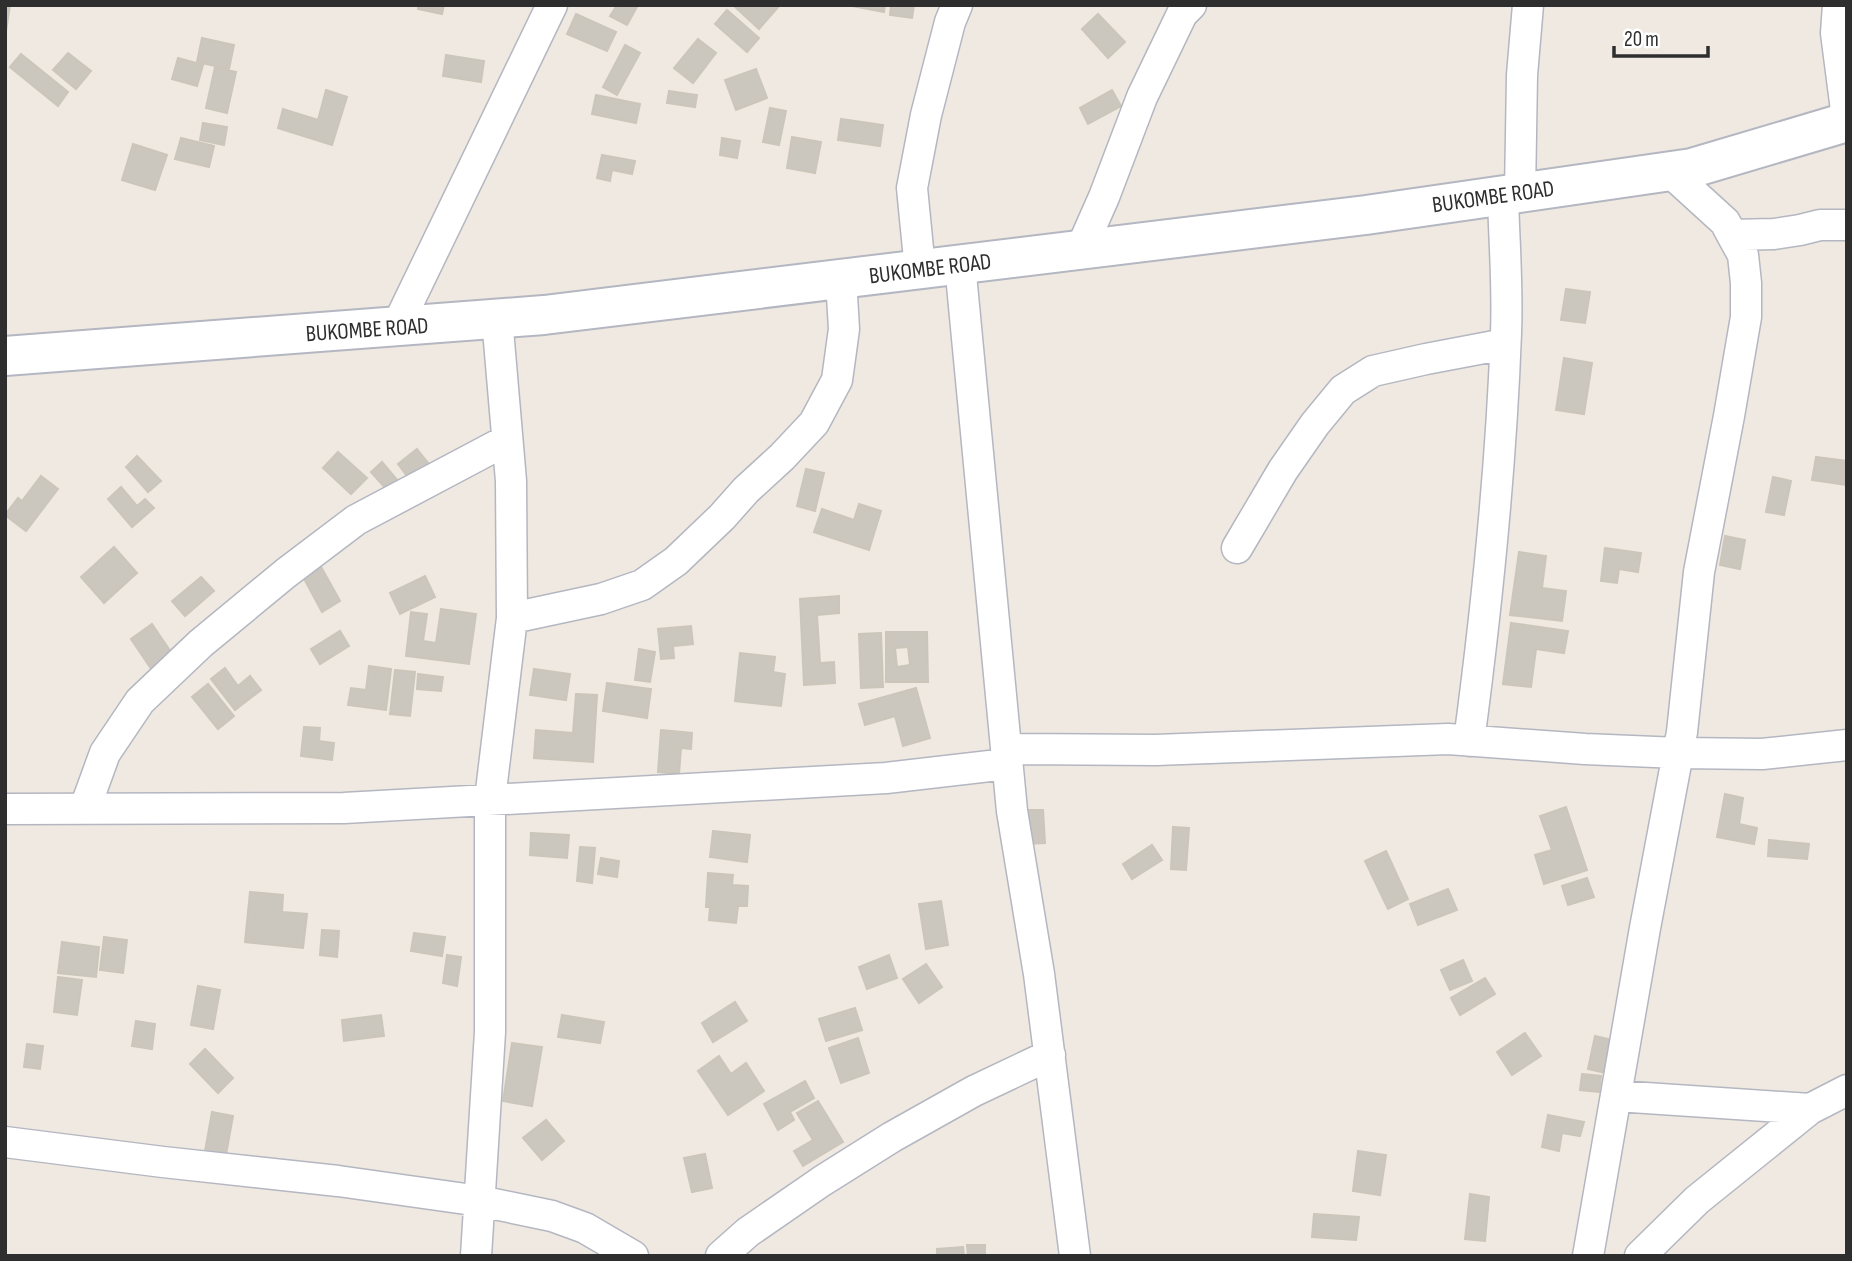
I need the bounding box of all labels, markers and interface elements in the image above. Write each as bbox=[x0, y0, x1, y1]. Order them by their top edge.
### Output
scale bar bbox=[1614, 14, 1708, 58]
text: 20 m bbox=[1624, 27, 1659, 52]
street label: BUKOMBE ROAD bbox=[1430, 175, 1556, 219]
street label: BUKOMBE ROAD bbox=[867, 248, 993, 290]
street label: BUKOMBE ROAD bbox=[305, 312, 429, 348]

